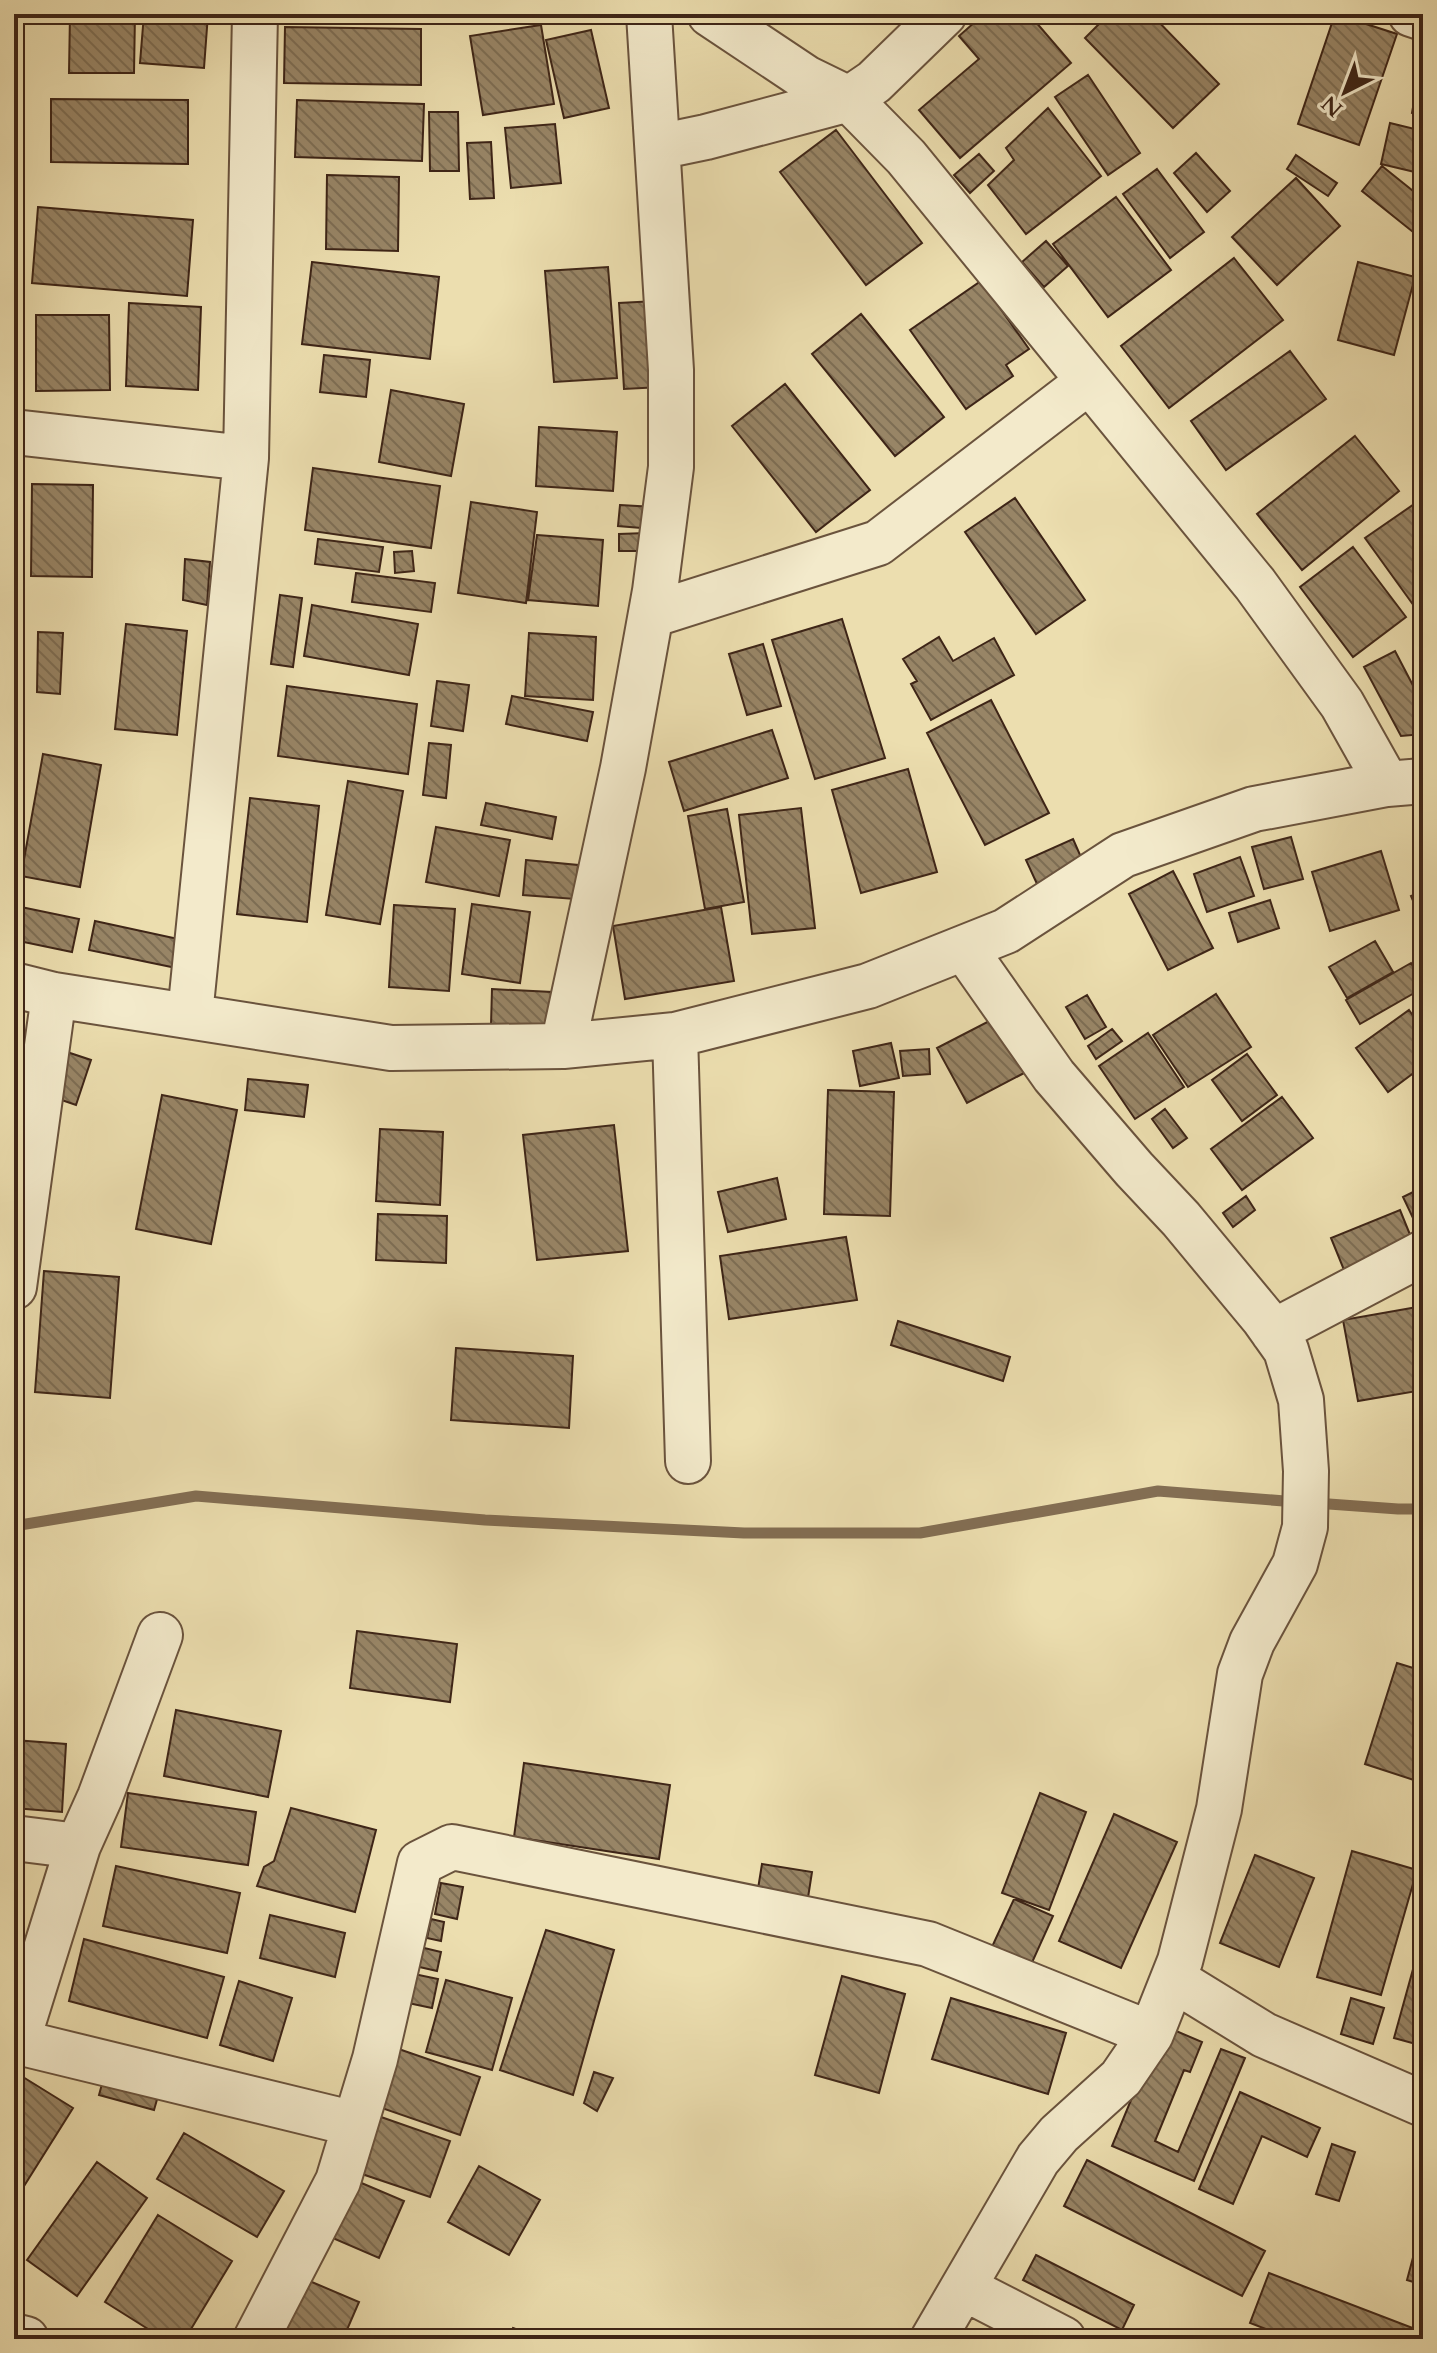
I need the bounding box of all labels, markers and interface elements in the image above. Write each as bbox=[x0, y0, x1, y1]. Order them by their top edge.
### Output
north arrow bbox=[1305, 52, 1385, 132]
text: N bbox=[1315, 89, 1349, 124]

